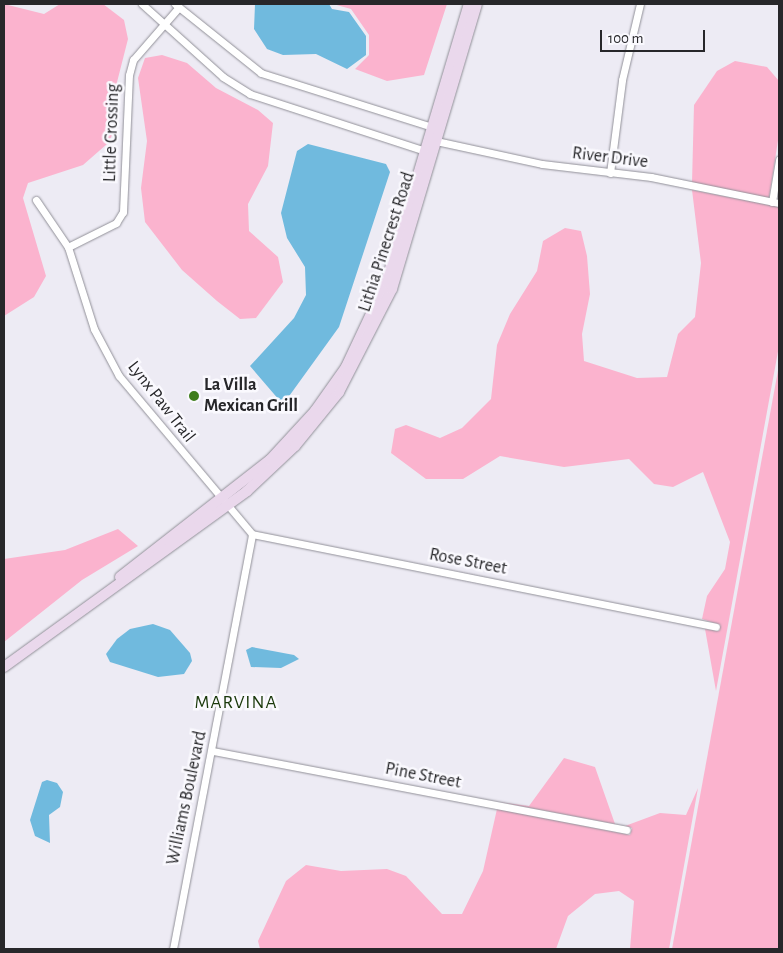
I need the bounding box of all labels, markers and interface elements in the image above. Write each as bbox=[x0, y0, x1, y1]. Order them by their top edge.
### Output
scale bar bbox=[603, 20, 708, 52]
text: 100 m bbox=[608, 31, 643, 46]
street label: Little Crossing bbox=[99, 83, 125, 183]
street label: River Drive bbox=[571, 143, 649, 173]
street label: Lithia Pinecrest Road bbox=[354, 169, 420, 315]
street label: Lynx Paw Trail bbox=[123, 357, 199, 447]
place label: La Villa Mexican Grill bbox=[204, 375, 298, 418]
marker: La Villa Mexican Grill bbox=[188, 390, 200, 402]
street label: Rose Street bbox=[427, 544, 509, 580]
district label: MARVINA bbox=[194, 692, 278, 714]
street label: Williams Boulevard bbox=[162, 729, 212, 867]
street label: Pine Street bbox=[383, 758, 463, 794]

